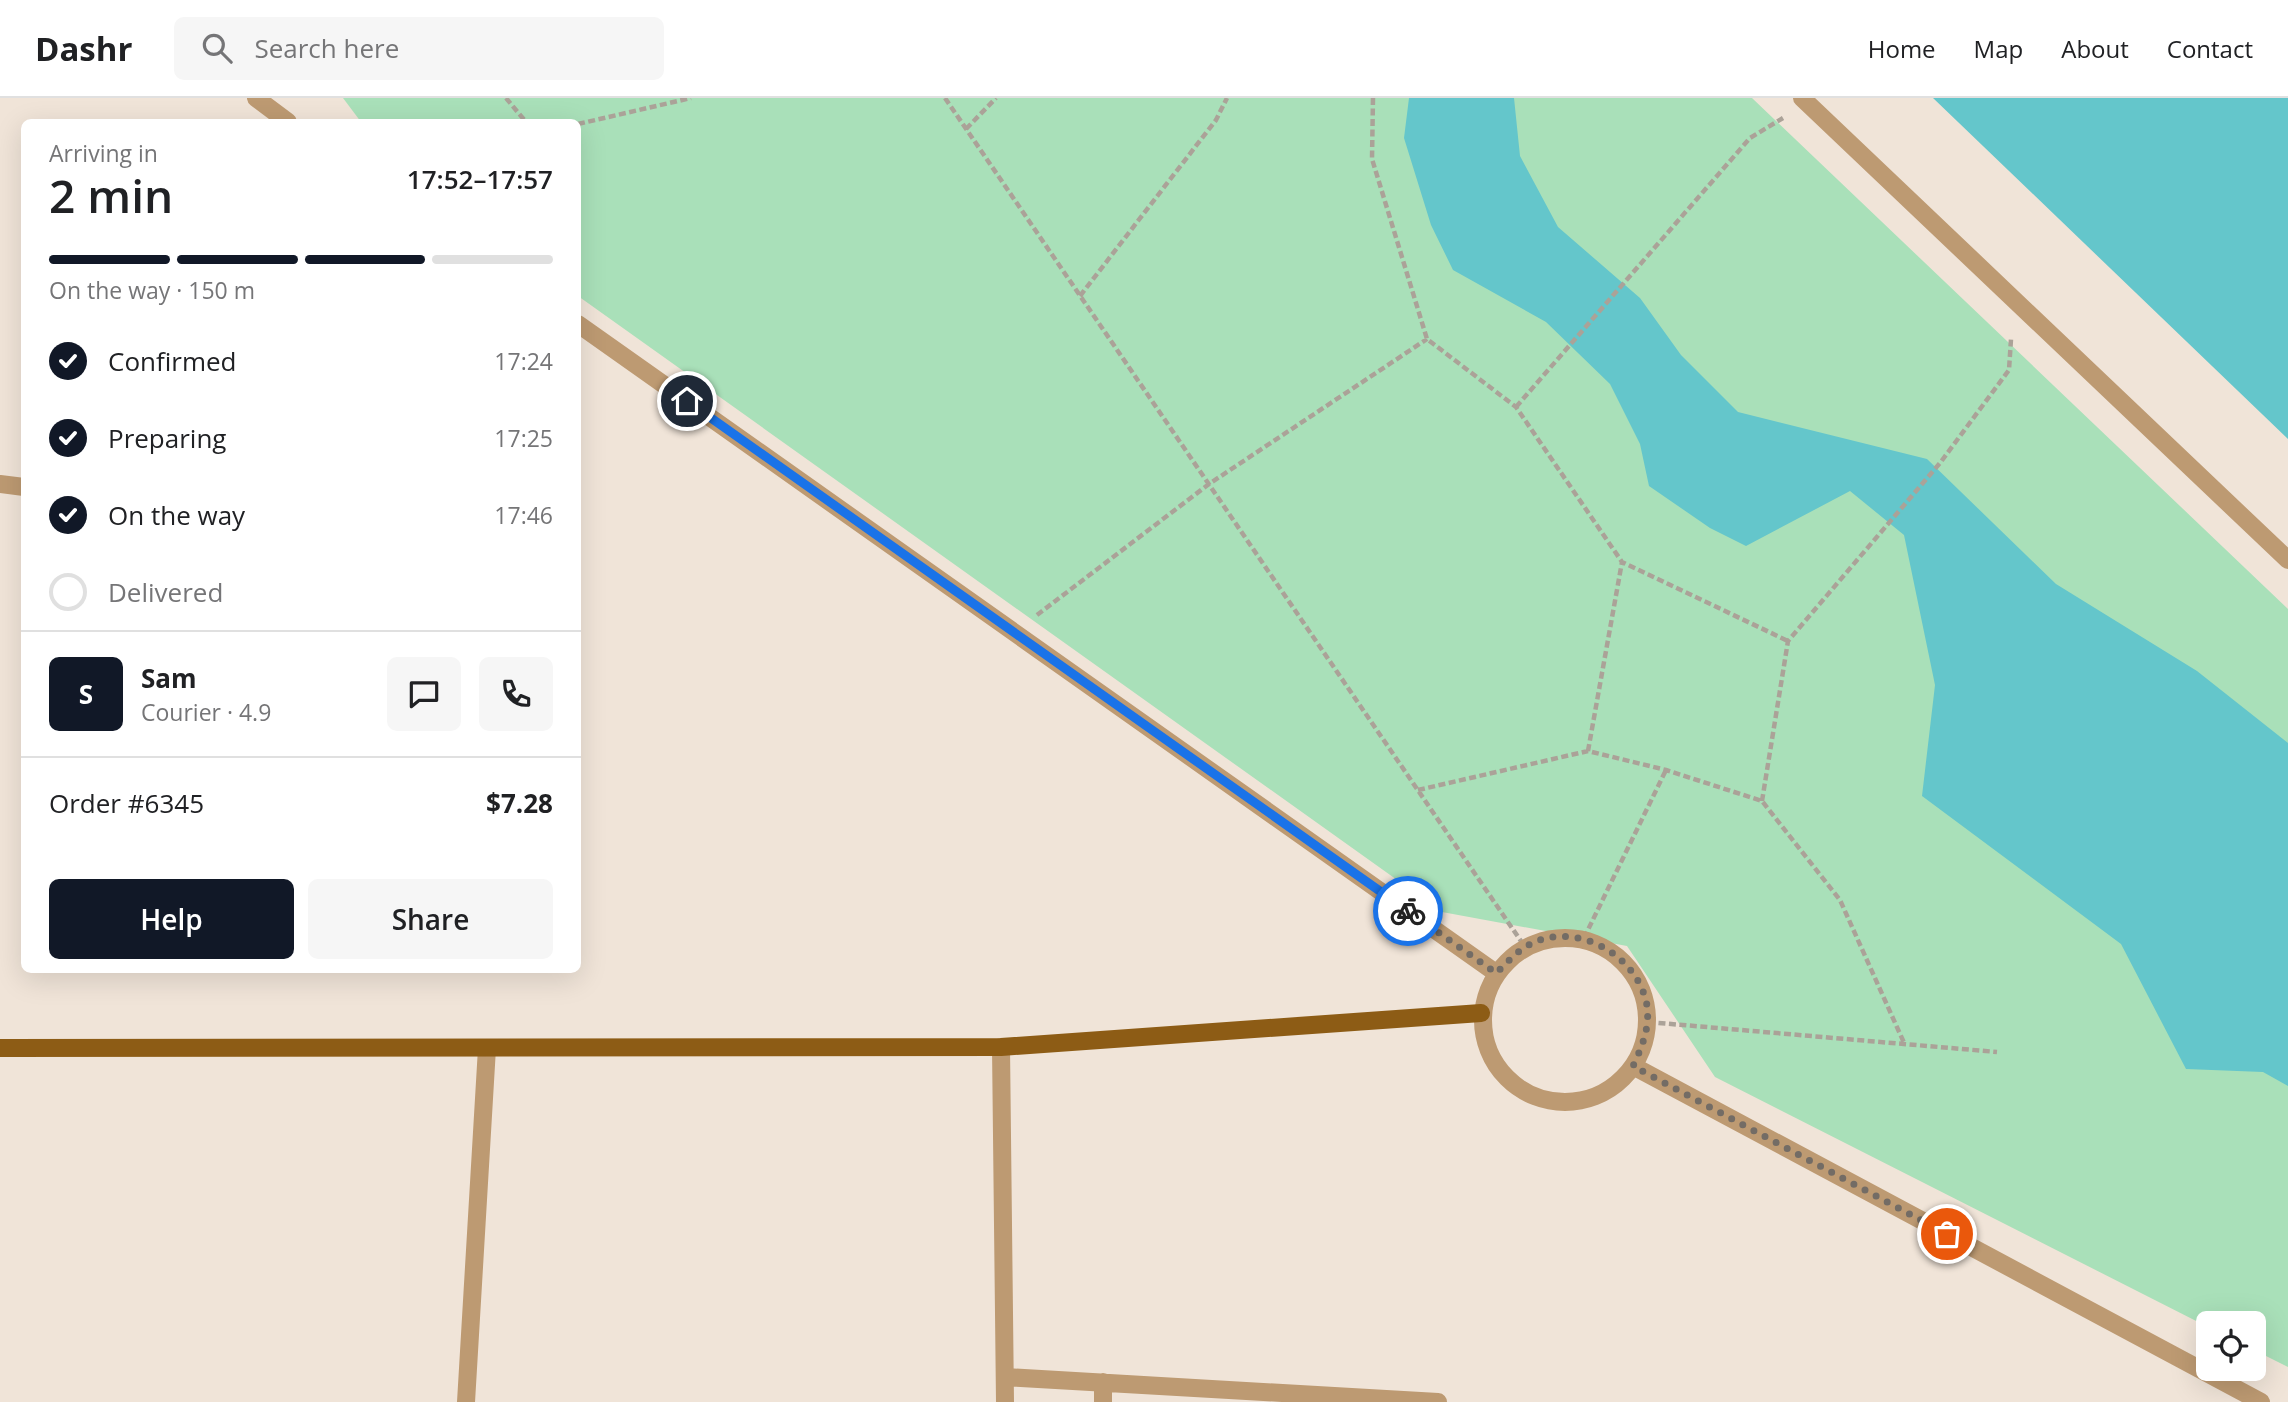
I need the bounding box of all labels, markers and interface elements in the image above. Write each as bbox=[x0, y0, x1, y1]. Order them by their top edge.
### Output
search box bbox=[174, 17, 664, 80]
text: Dashr bbox=[35, 26, 132, 71]
icon: search bbox=[198, 29, 236, 67]
text: Search here bbox=[254, 30, 399, 66]
text: Home bbox=[1868, 32, 1936, 65]
text: Map bbox=[1974, 32, 2023, 65]
text: About bbox=[2061, 32, 2129, 65]
text: Contact bbox=[2167, 32, 2253, 65]
text: Arriving in bbox=[49, 137, 158, 169]
text: 17:52–17:57 bbox=[407, 161, 553, 197]
text: 2 min bbox=[49, 164, 173, 226]
text: On the way · 150 m bbox=[49, 274, 255, 306]
icon: check bbox=[49, 342, 87, 380]
text: Confirmed bbox=[108, 343, 236, 379]
text: 17:24 bbox=[494, 345, 553, 377]
pin bbox=[657, 371, 717, 431]
icon: home bbox=[668, 382, 706, 420]
icon: check bbox=[49, 419, 87, 457]
text: Preparing bbox=[108, 420, 226, 456]
text: 17:25 bbox=[494, 422, 553, 454]
icon: check bbox=[49, 496, 87, 534]
text: On the way bbox=[108, 497, 245, 533]
text: 17:46 bbox=[494, 499, 553, 531]
text: Delivered bbox=[108, 574, 223, 610]
button: chat bbox=[387, 657, 461, 731]
button: phone bbox=[479, 657, 553, 731]
text: Sam bbox=[141, 660, 197, 696]
text: S bbox=[79, 676, 93, 712]
text: Courier · 4.9 bbox=[141, 696, 271, 728]
text: Order #6345 bbox=[49, 785, 204, 821]
text: $7.28 bbox=[486, 785, 553, 821]
courier bbox=[1373, 876, 1443, 946]
button: Help bbox=[49, 879, 294, 959]
button: Share bbox=[308, 879, 553, 959]
icon: bike bbox=[1389, 892, 1427, 930]
pin bbox=[1917, 1204, 1977, 1264]
icon: bag bbox=[1928, 1215, 1966, 1253]
map controls bbox=[2196, 1311, 2266, 1381]
button: locate bbox=[2196, 1311, 2266, 1381]

